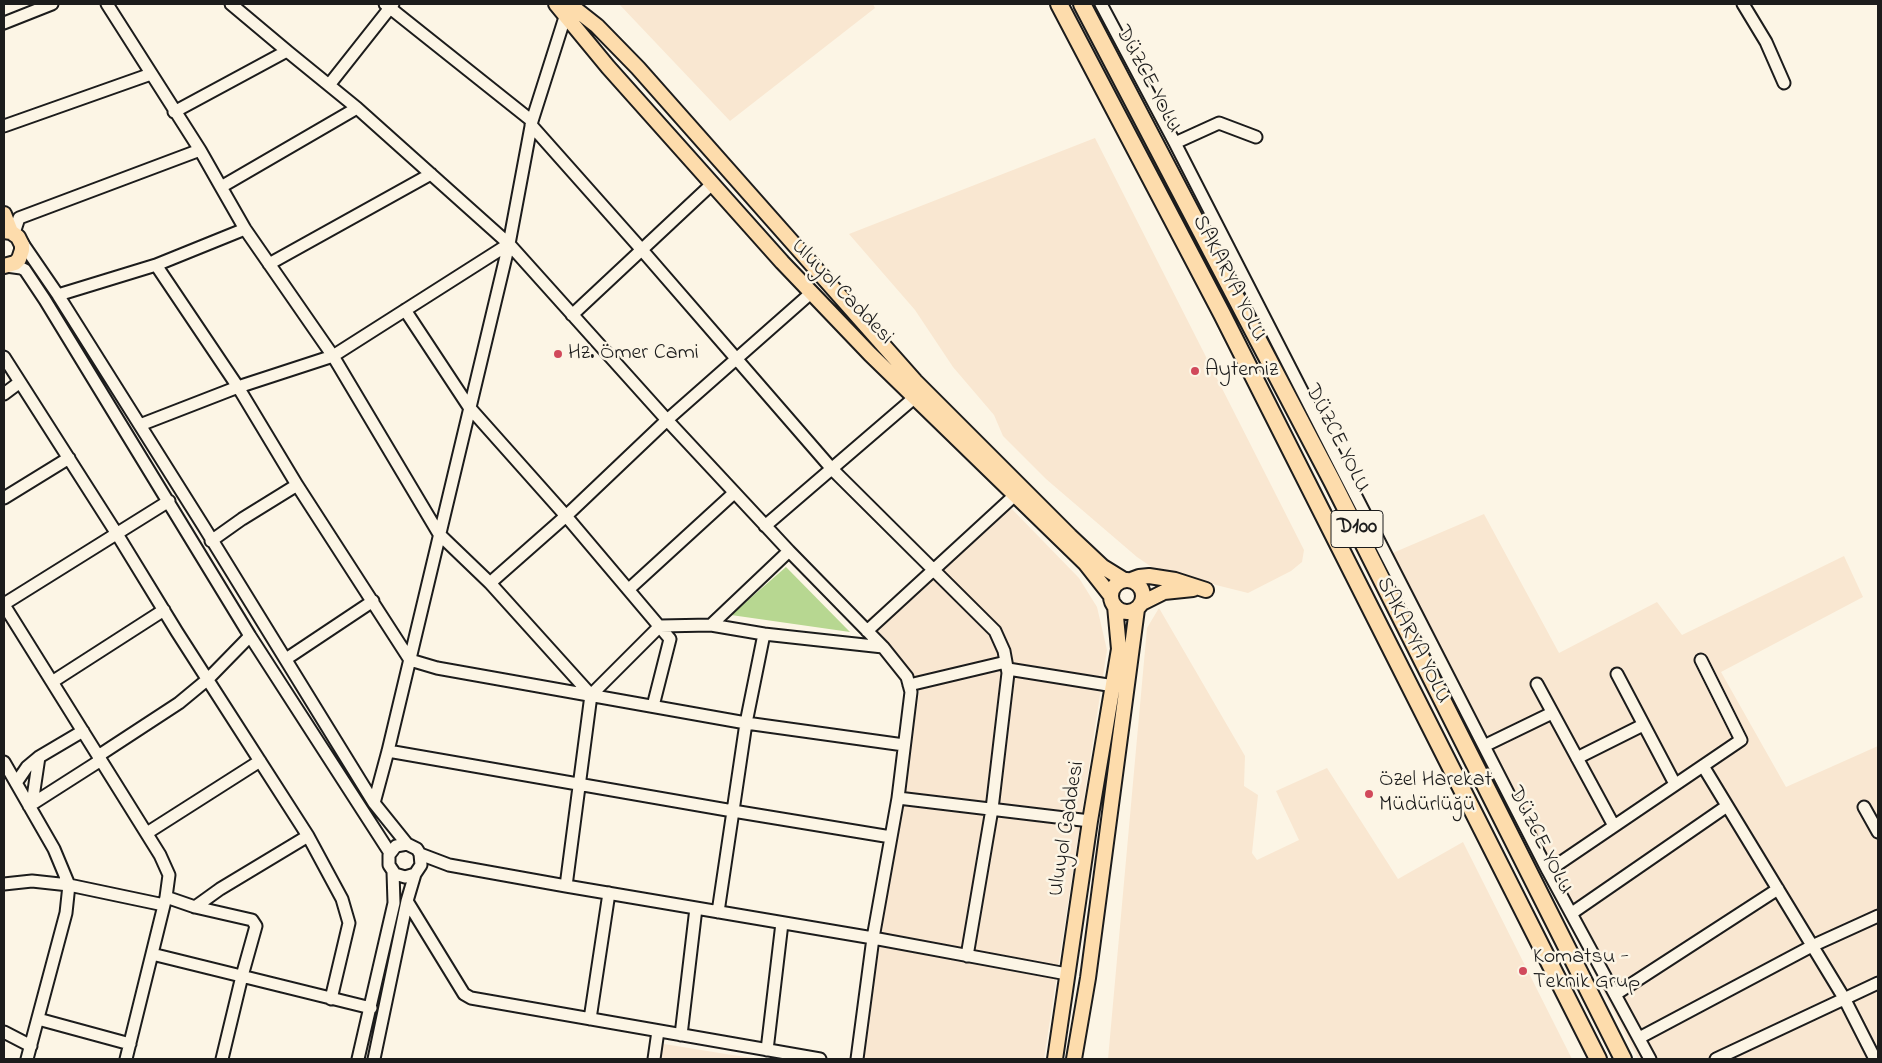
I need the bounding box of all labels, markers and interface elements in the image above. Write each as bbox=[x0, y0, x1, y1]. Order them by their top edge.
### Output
street label: DÜZCE YOLU bbox=[1108, 22, 1186, 138]
street label: SAKARYA YOLU bbox=[1185, 211, 1271, 347]
street label: Uluyol Caddesi bbox=[784, 235, 898, 351]
place label: Hz. Ömer Cami bbox=[568, 341, 699, 367]
marker: Hz. Ömer Cami bbox=[552, 348, 564, 360]
place label: Aytemiz bbox=[1205, 358, 1278, 384]
marker: Aytemiz bbox=[1189, 365, 1201, 377]
street label: DÜZCE YOLU bbox=[1298, 381, 1374, 497]
road number: D100 bbox=[1331, 510, 1383, 548]
street label: SAKARYA YOLU bbox=[1369, 573, 1455, 709]
street label: Uluyol Caddesi bbox=[1044, 759, 1092, 899]
place label: Özel Harekat Müdürlüğü bbox=[1379, 768, 1492, 819]
street label: DÜZCE YOLU bbox=[1501, 783, 1577, 899]
marker: Özel Harekat Müdürlüğü bbox=[1363, 788, 1375, 800]
place label: Komatsu - Teknik Grup bbox=[1533, 945, 1640, 996]
marker: Komatsu - Teknik Grup bbox=[1517, 965, 1529, 977]

